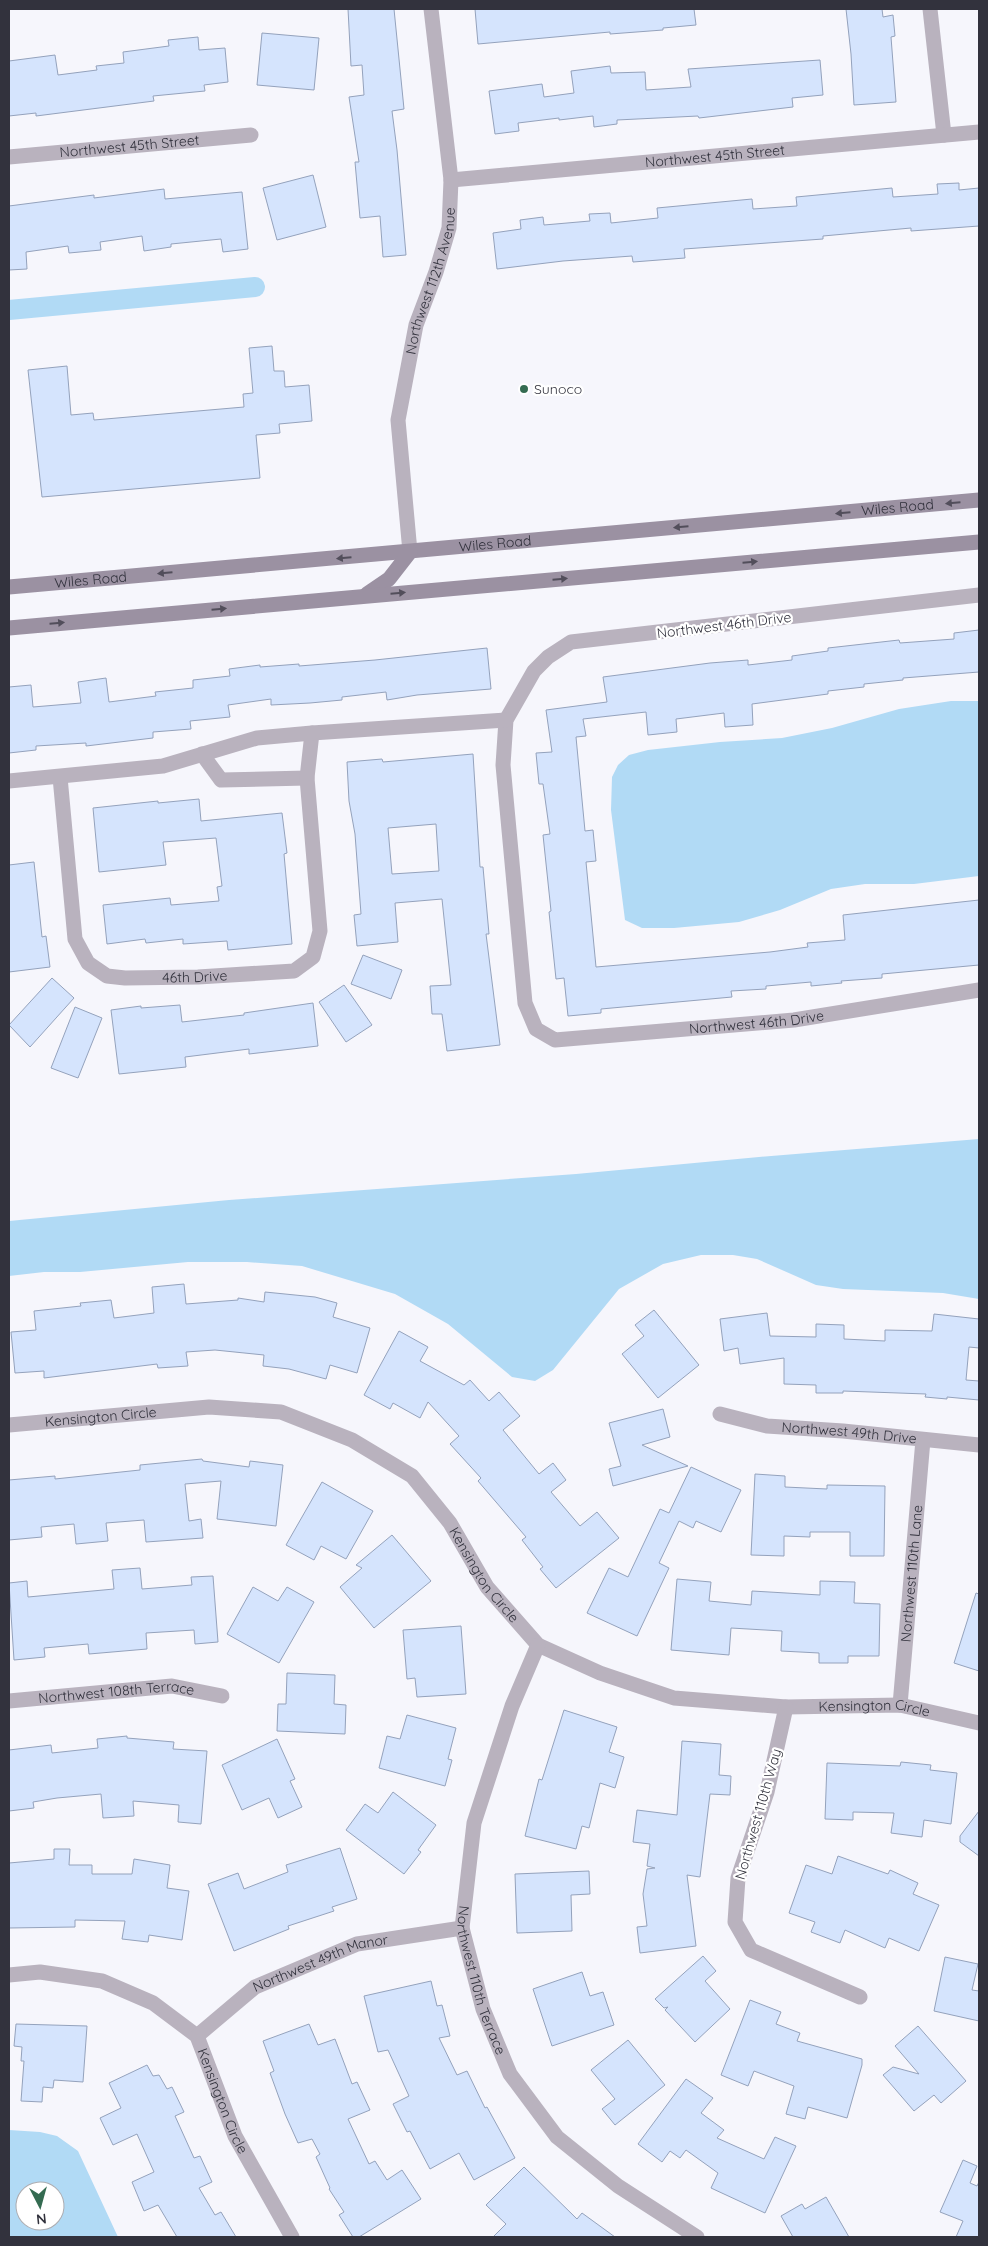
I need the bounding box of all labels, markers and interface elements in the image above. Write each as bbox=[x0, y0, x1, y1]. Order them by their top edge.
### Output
street label: Northwest 45th Street bbox=[59, 131, 200, 161]
street label: Northwest 45th Street bbox=[644, 141, 786, 171]
street label: Northwest 112th Avenue bbox=[402, 207, 459, 356]
place label: Sunoco bbox=[534, 380, 582, 398]
marker: Sunoco bbox=[518, 383, 530, 395]
street label: Wiles Road bbox=[860, 495, 934, 520]
one-way arrow bbox=[944, 499, 960, 507]
one-way arrow bbox=[834, 509, 850, 517]
one-way arrow bbox=[673, 523, 689, 531]
street label: Wiles Road bbox=[458, 531, 532, 556]
one-way arrow bbox=[336, 554, 352, 562]
one-way arrow bbox=[742, 558, 758, 566]
street label: Wiles Road bbox=[54, 567, 128, 592]
one-way arrow bbox=[157, 570, 173, 578]
one-way arrow bbox=[553, 574, 569, 582]
one-way arrow bbox=[391, 589, 407, 597]
one-way arrow bbox=[211, 605, 227, 613]
street label: Northwest 46th Drive bbox=[656, 608, 792, 642]
one-way arrow bbox=[50, 619, 66, 627]
street label: 46th Drive bbox=[162, 966, 228, 986]
street label: Northwest 46th Drive bbox=[688, 1006, 825, 1038]
street label: Kensington Circle bbox=[44, 1403, 157, 1431]
street label: Northwest 49th Drive bbox=[781, 1418, 918, 1448]
street label: Northwest 110th Lane bbox=[896, 1504, 926, 1643]
street label: Kensington Circle bbox=[445, 1524, 523, 1626]
street label: Northwest 108th Terrace bbox=[38, 1677, 196, 1707]
street label: Kensington Circle bbox=[818, 1696, 932, 1721]
street label: Northwest 110th Way bbox=[731, 1746, 785, 1882]
street label: Northwest 110th Terrace bbox=[453, 1905, 510, 2057]
street label: Northwest 49th Manor bbox=[250, 1930, 390, 1996]
street label: Kensington Circle bbox=[193, 2045, 252, 2157]
north arrow bbox=[15, 2181, 65, 2231]
text: N bbox=[35, 2209, 47, 2228]

